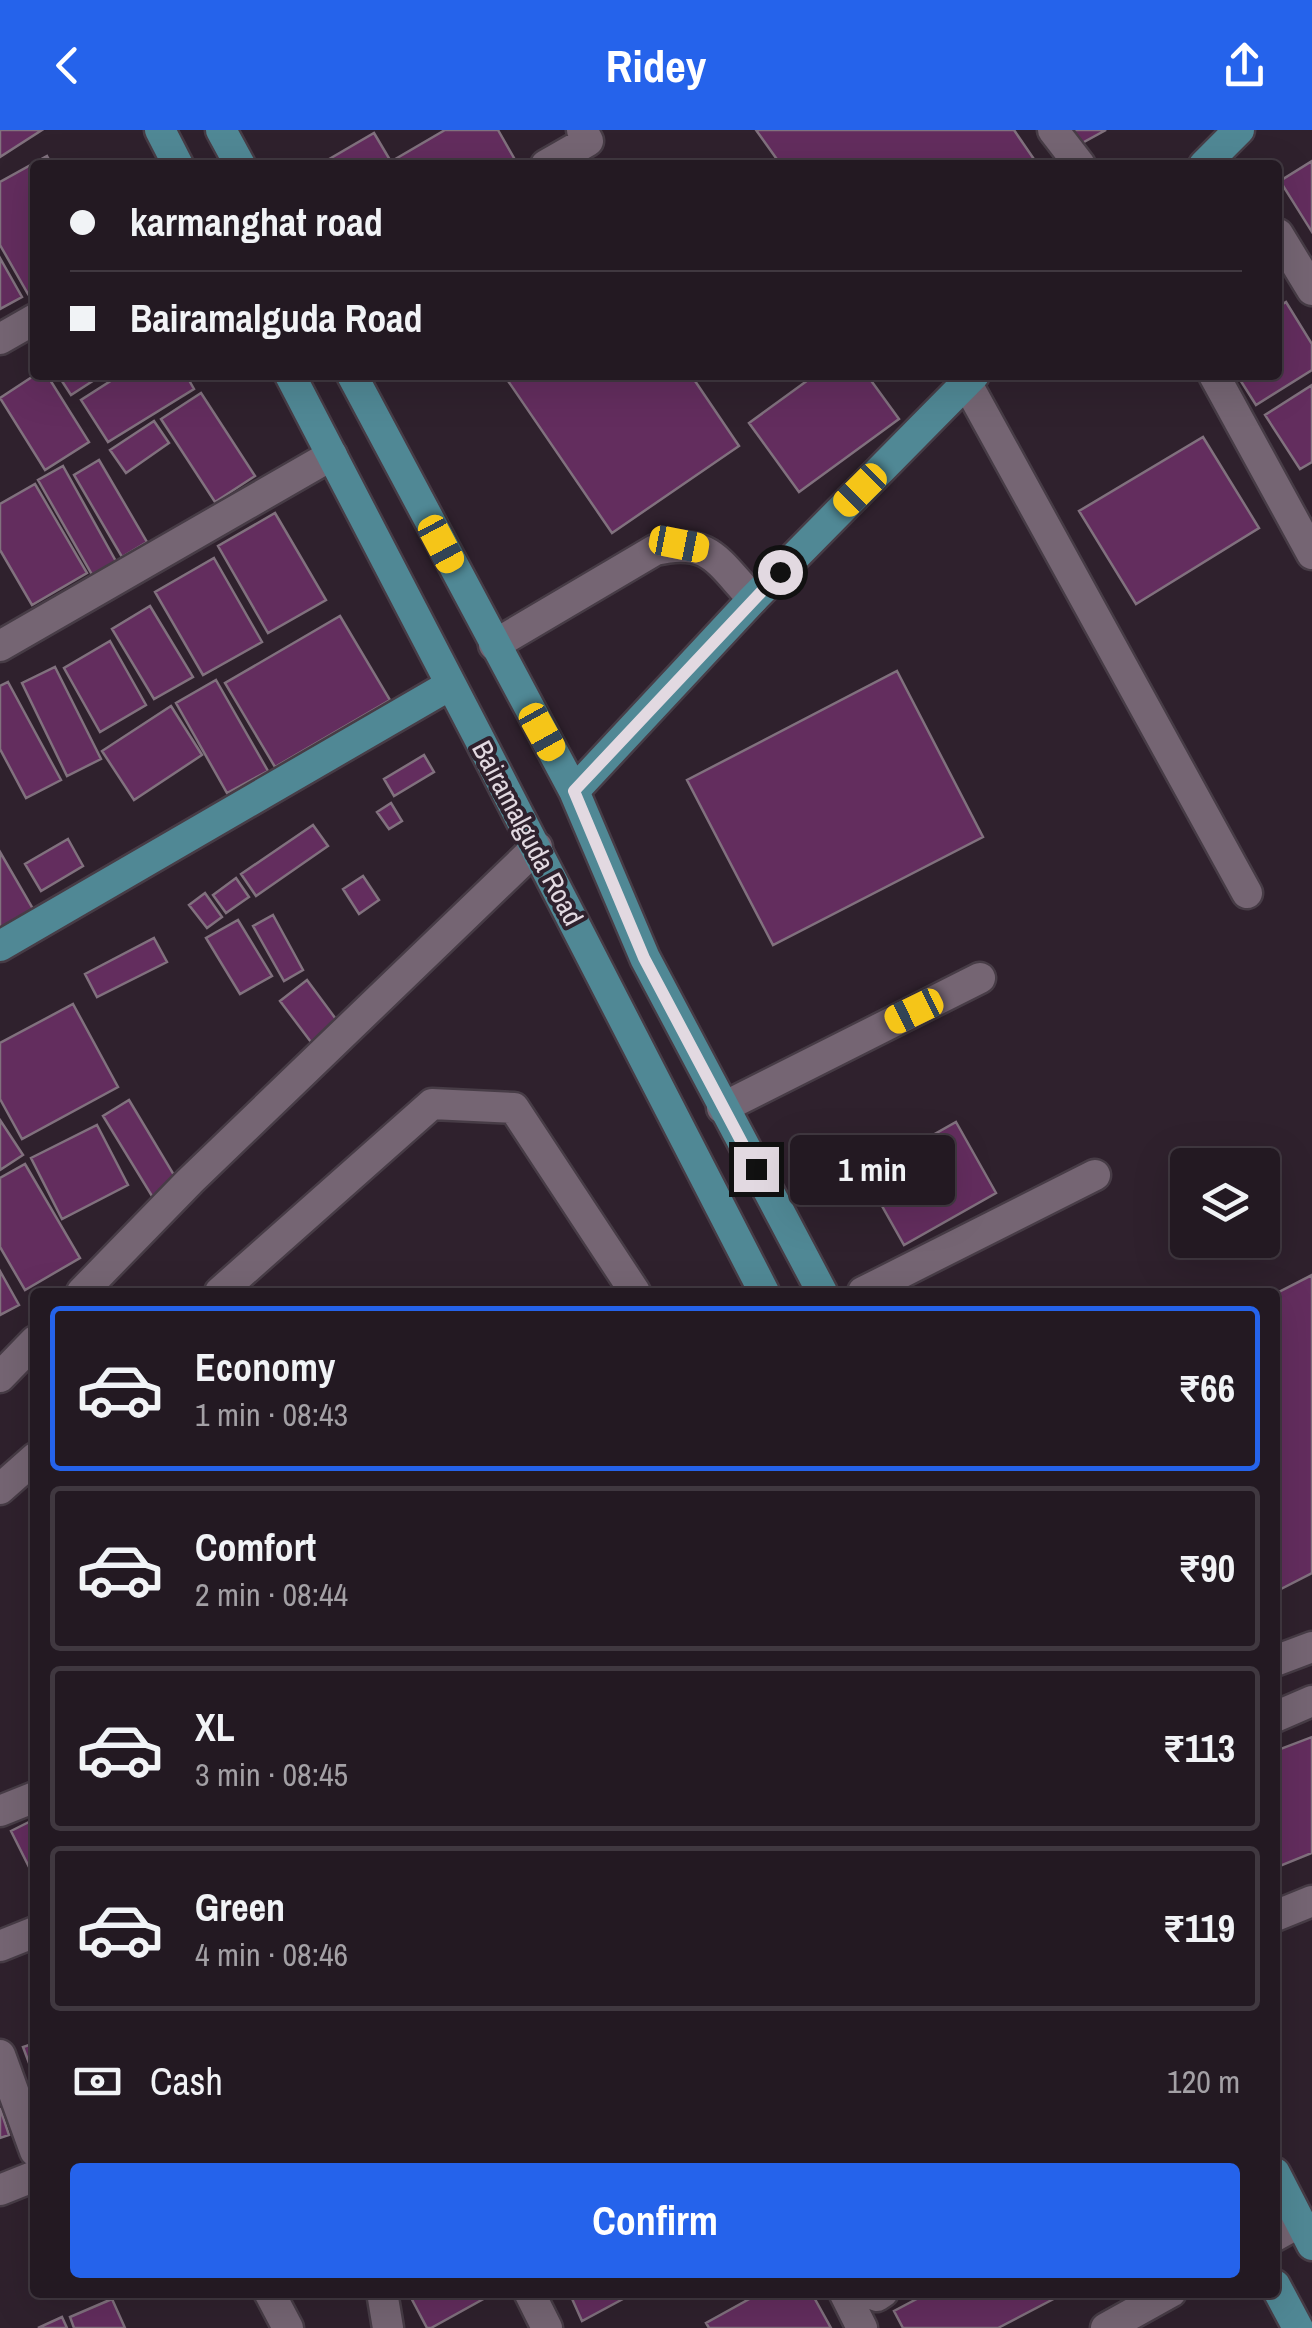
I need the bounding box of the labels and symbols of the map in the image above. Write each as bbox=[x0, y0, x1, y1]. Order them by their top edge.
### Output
car bbox=[828, 458, 892, 522]
car bbox=[414, 510, 468, 578]
car bbox=[647, 524, 711, 564]
route start bbox=[758, 550, 803, 595]
car bbox=[514, 698, 570, 766]
street label: Bairamalguda Road bbox=[463, 734, 593, 932]
car bbox=[880, 984, 948, 1038]
callout: 1 min bbox=[791, 1134, 956, 1204]
route end bbox=[734, 1147, 779, 1192]

